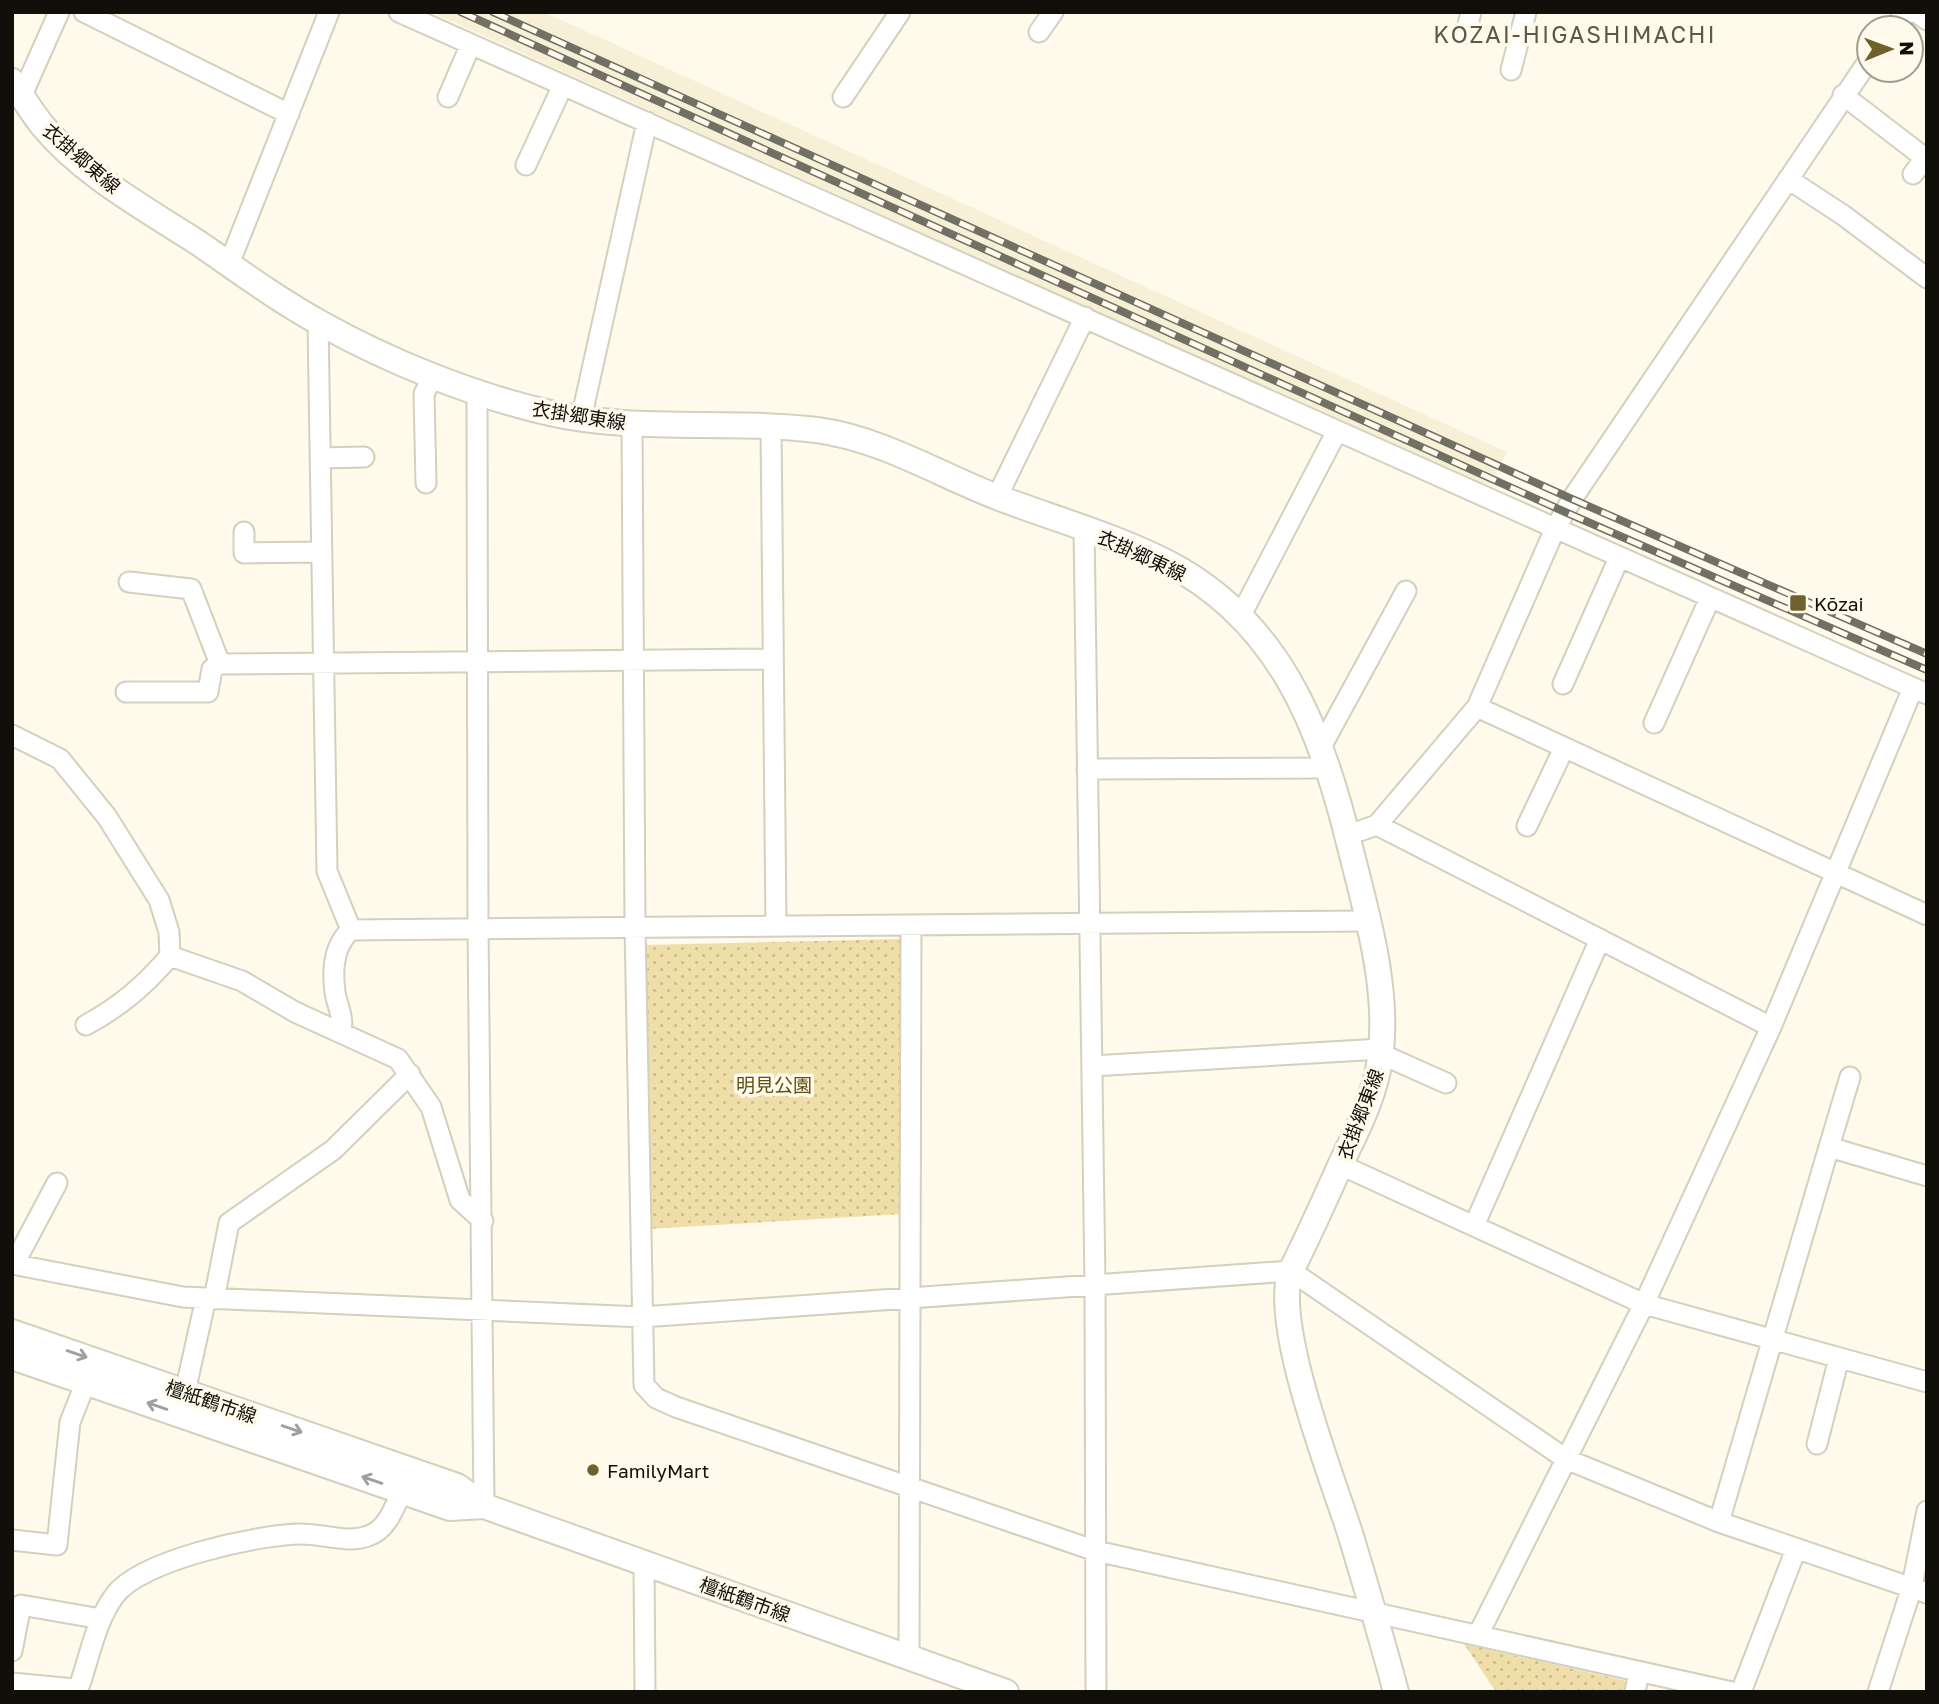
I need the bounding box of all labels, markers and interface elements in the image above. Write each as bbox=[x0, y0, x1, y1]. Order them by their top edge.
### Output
north arrow bbox=[1855, 14, 1925, 84]
district label: KOZAI-HIGASHIMACHI bbox=[1433, 20, 1717, 48]
text: N bbox=[1896, 41, 1919, 56]
street label: 衣掛郷東線 bbox=[39, 118, 125, 198]
street label: 衣掛郷東線 bbox=[530, 396, 628, 434]
street label: 衣掛郷東線 bbox=[1094, 524, 1190, 586]
place label: Kōzai bbox=[1814, 592, 1864, 615]
marker: Kōzai bbox=[1788, 593, 1808, 613]
street label: 衣掛郷東線 bbox=[1332, 1066, 1388, 1162]
park label: 明見公園 bbox=[736, 1073, 812, 1096]
one-way arrow bbox=[65, 1349, 87, 1361]
street label: 檀紙鶴市線 bbox=[162, 1375, 260, 1427]
one-way arrow bbox=[146, 1399, 168, 1411]
one-way arrow bbox=[280, 1424, 302, 1436]
place label: FamilyMart bbox=[607, 1459, 709, 1482]
marker: FamilyMart bbox=[585, 1462, 601, 1478]
one-way arrow bbox=[361, 1473, 383, 1485]
street label: 檀紙鶴市線 bbox=[696, 1572, 794, 1626]

